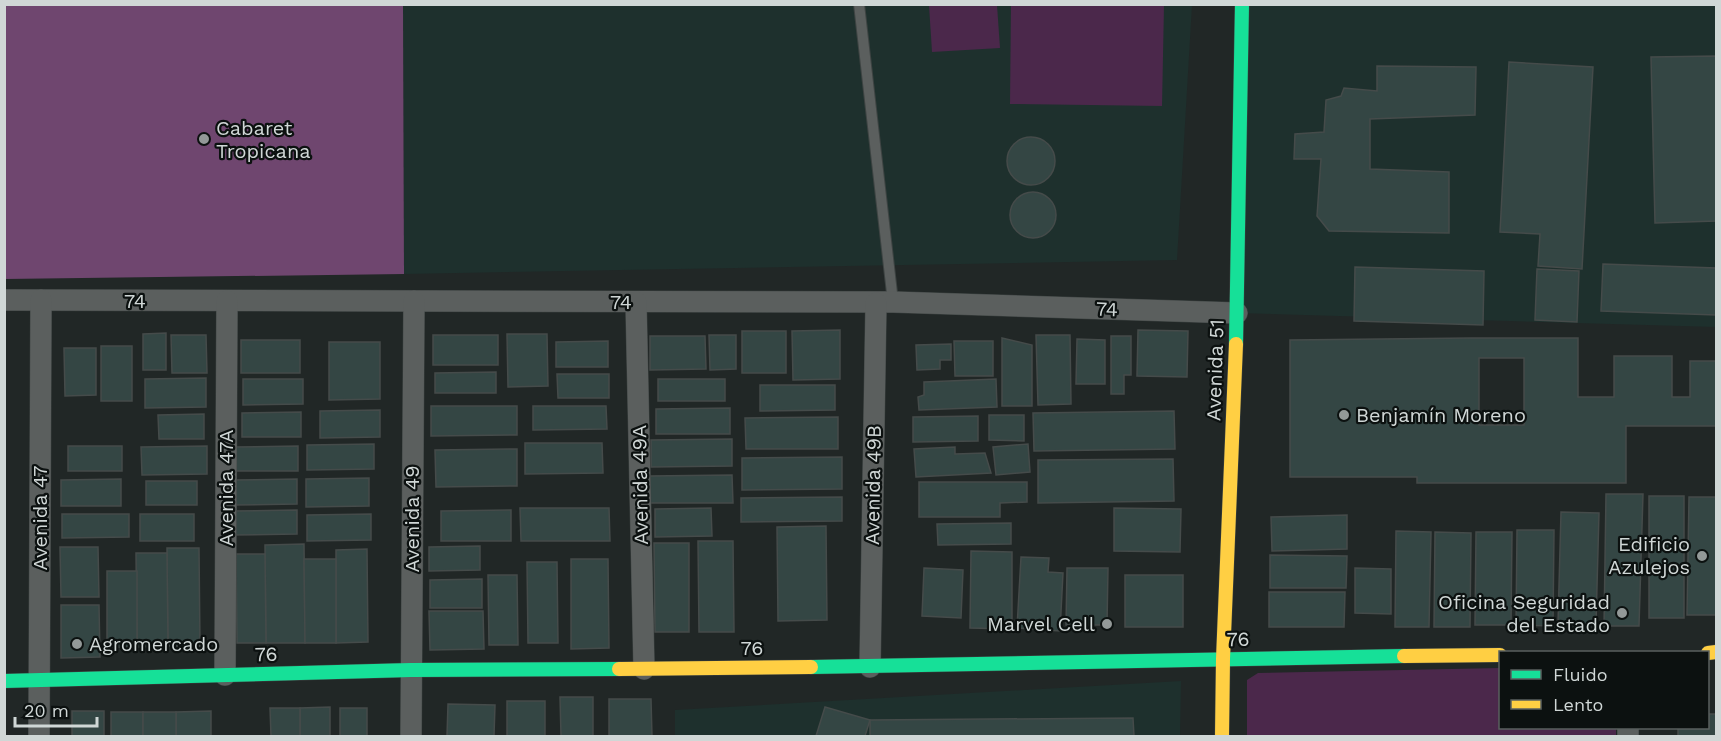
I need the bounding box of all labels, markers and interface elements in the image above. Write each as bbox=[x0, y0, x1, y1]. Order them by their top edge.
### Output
place label: Cabaret Tropicana bbox=[216, 116, 311, 163]
marker: Cabaret Tropicana bbox=[197, 132, 211, 146]
street label: 74 bbox=[124, 289, 146, 313]
street label: 74 bbox=[610, 290, 632, 314]
street label: 74 bbox=[1096, 297, 1118, 321]
street label: Avenida 51 bbox=[1201, 319, 1229, 421]
place label: Benjamín Moreno bbox=[1356, 403, 1526, 427]
marker: Benjamín Moreno bbox=[1337, 408, 1351, 422]
street label: Avenida 49A bbox=[627, 425, 653, 545]
street label: Avenida 49B bbox=[860, 425, 886, 545]
street label: Avenida 47A bbox=[214, 430, 238, 546]
street label: Avenida 47 bbox=[28, 466, 52, 570]
street label: Avenida 49 bbox=[400, 466, 424, 572]
place label: Edificio Azulejos bbox=[1608, 532, 1690, 579]
marker: Edificio Azulejos bbox=[1695, 549, 1709, 563]
place label: Oficina Seguridad del Estado bbox=[1438, 590, 1610, 637]
marker: Oficina Seguridad del Estado bbox=[1615, 606, 1629, 620]
place label: Marvel Cell bbox=[987, 612, 1095, 636]
marker: Marvel Cell bbox=[1100, 617, 1114, 631]
street label: 76 bbox=[1226, 627, 1250, 651]
place label: Agromercado bbox=[89, 632, 218, 656]
street label: 76 bbox=[741, 636, 763, 660]
marker: Agromercado bbox=[70, 637, 84, 651]
street label: 76 bbox=[254, 642, 278, 666]
legend bbox=[1499, 651, 1709, 729]
text: Fluido bbox=[1553, 664, 1607, 685]
scale bar bbox=[15, 690, 98, 728]
text: Lento bbox=[1553, 694, 1603, 715]
text: 20 m bbox=[24, 700, 69, 721]

